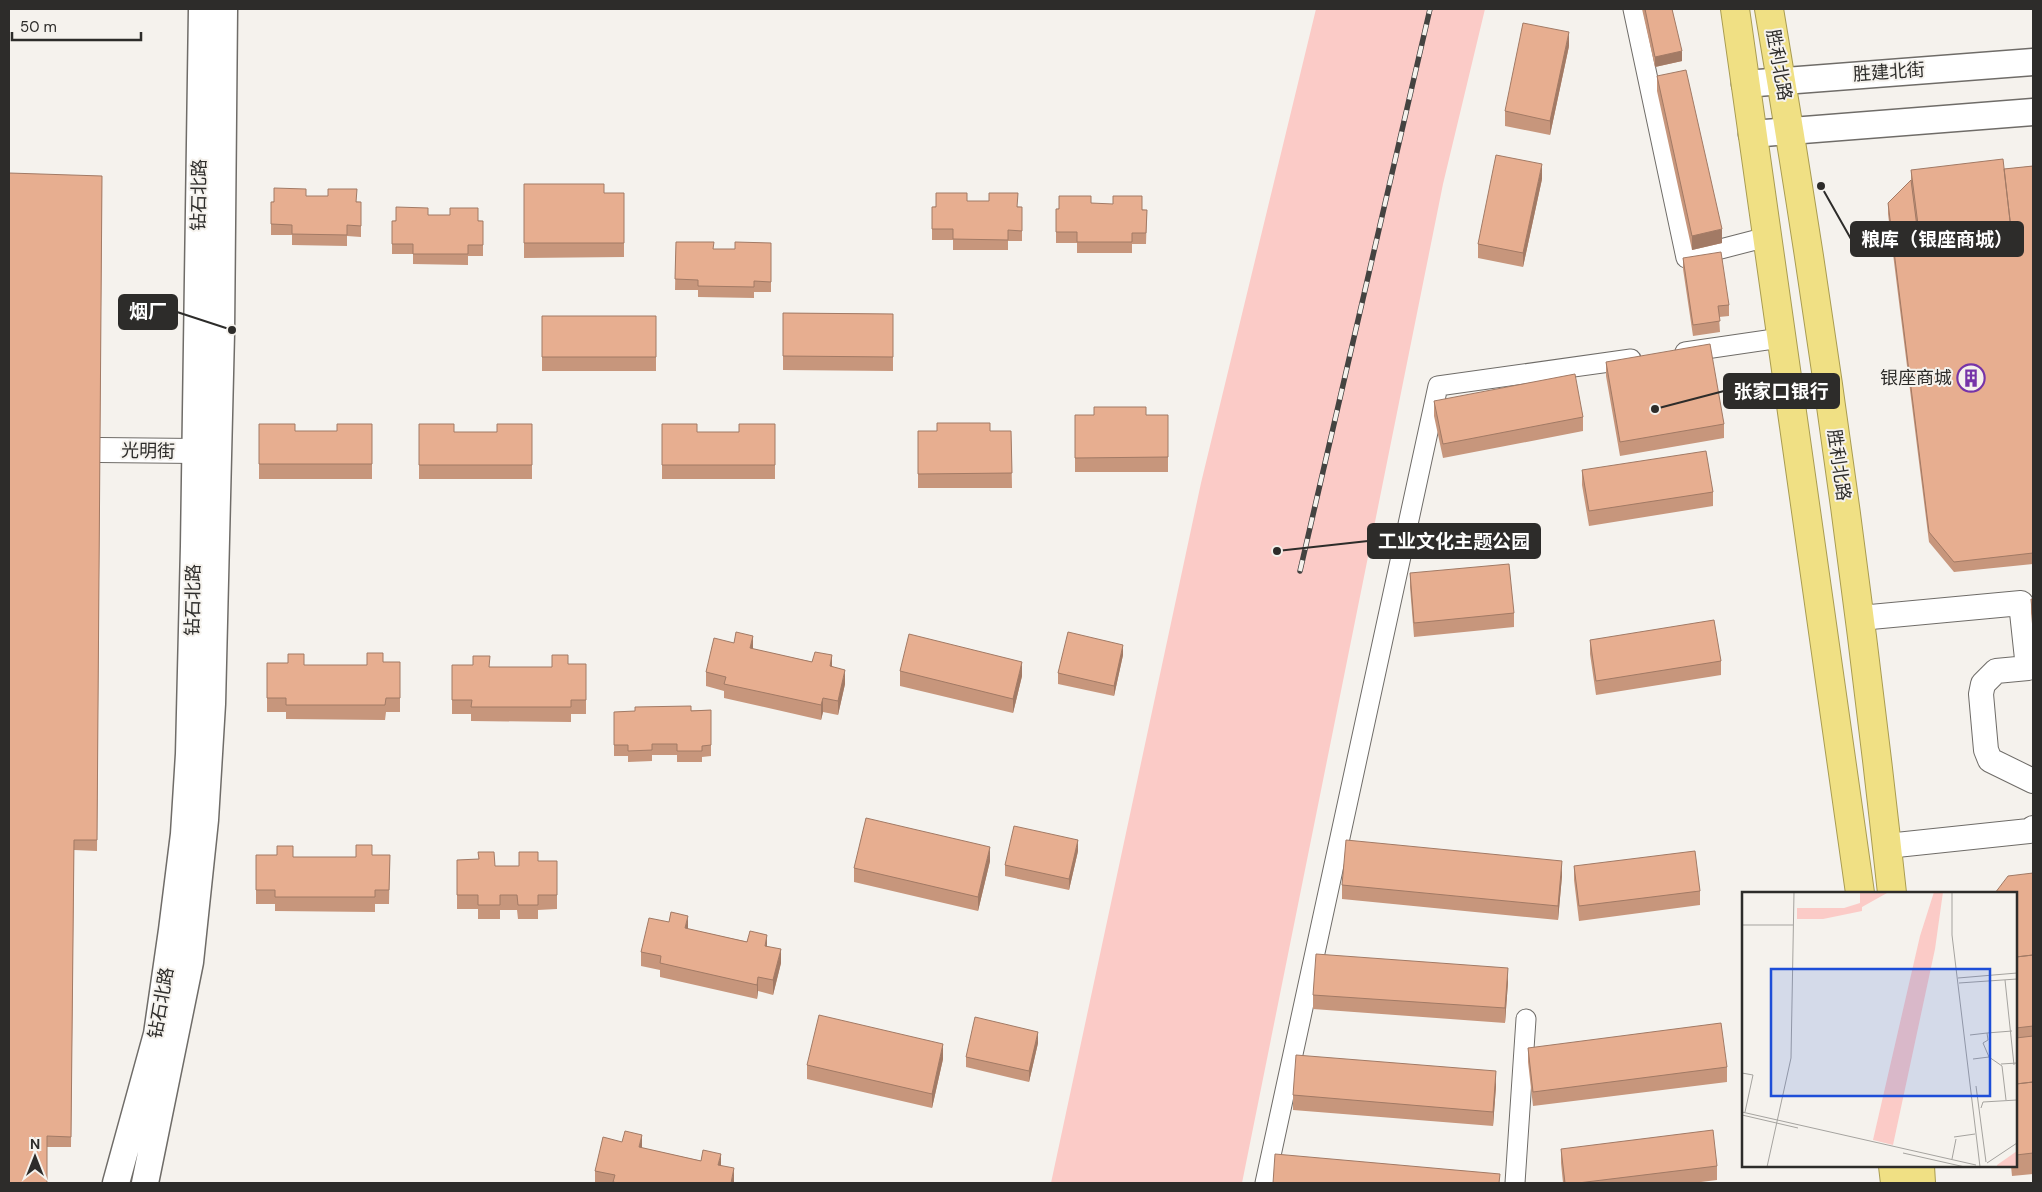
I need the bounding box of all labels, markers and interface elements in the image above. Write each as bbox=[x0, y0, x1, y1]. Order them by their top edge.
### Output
scale bar bbox=[12, 10, 141, 42]
text: 50 m bbox=[20, 17, 57, 37]
street label: 胜利北路 bbox=[1761, 27, 1797, 103]
street label: 胜建北街 bbox=[1852, 58, 1926, 86]
street label: 钻石北路 bbox=[186, 159, 212, 231]
callout: 粮库（银座商城） bbox=[1851, 222, 2023, 256]
text: 粮库（银座商城） bbox=[1861, 227, 2013, 252]
callout: 烟厂 bbox=[119, 295, 177, 329]
text: 烟厂 bbox=[129, 299, 167, 324]
building icon: 银座商城 bbox=[1956, 363, 1986, 393]
place label: 银座商城 bbox=[1880, 366, 1952, 390]
callout: 张家口银行 bbox=[1724, 374, 1839, 408]
text: 张家口银行 bbox=[1733, 379, 1829, 404]
street label: 胜利北路 bbox=[1822, 428, 1856, 502]
street label: 光明街 bbox=[121, 439, 175, 463]
callout: 工业文化主题公园 bbox=[1368, 524, 1540, 558]
text: 工业文化主题公园 bbox=[1378, 529, 1530, 554]
street label: 钻石北路 bbox=[180, 564, 206, 636]
inset map bbox=[1742, 892, 2017, 1167]
street label: 钻石北路 bbox=[143, 965, 179, 1041]
north arrow bbox=[10, 1132, 60, 1182]
text: N bbox=[30, 1135, 40, 1153]

